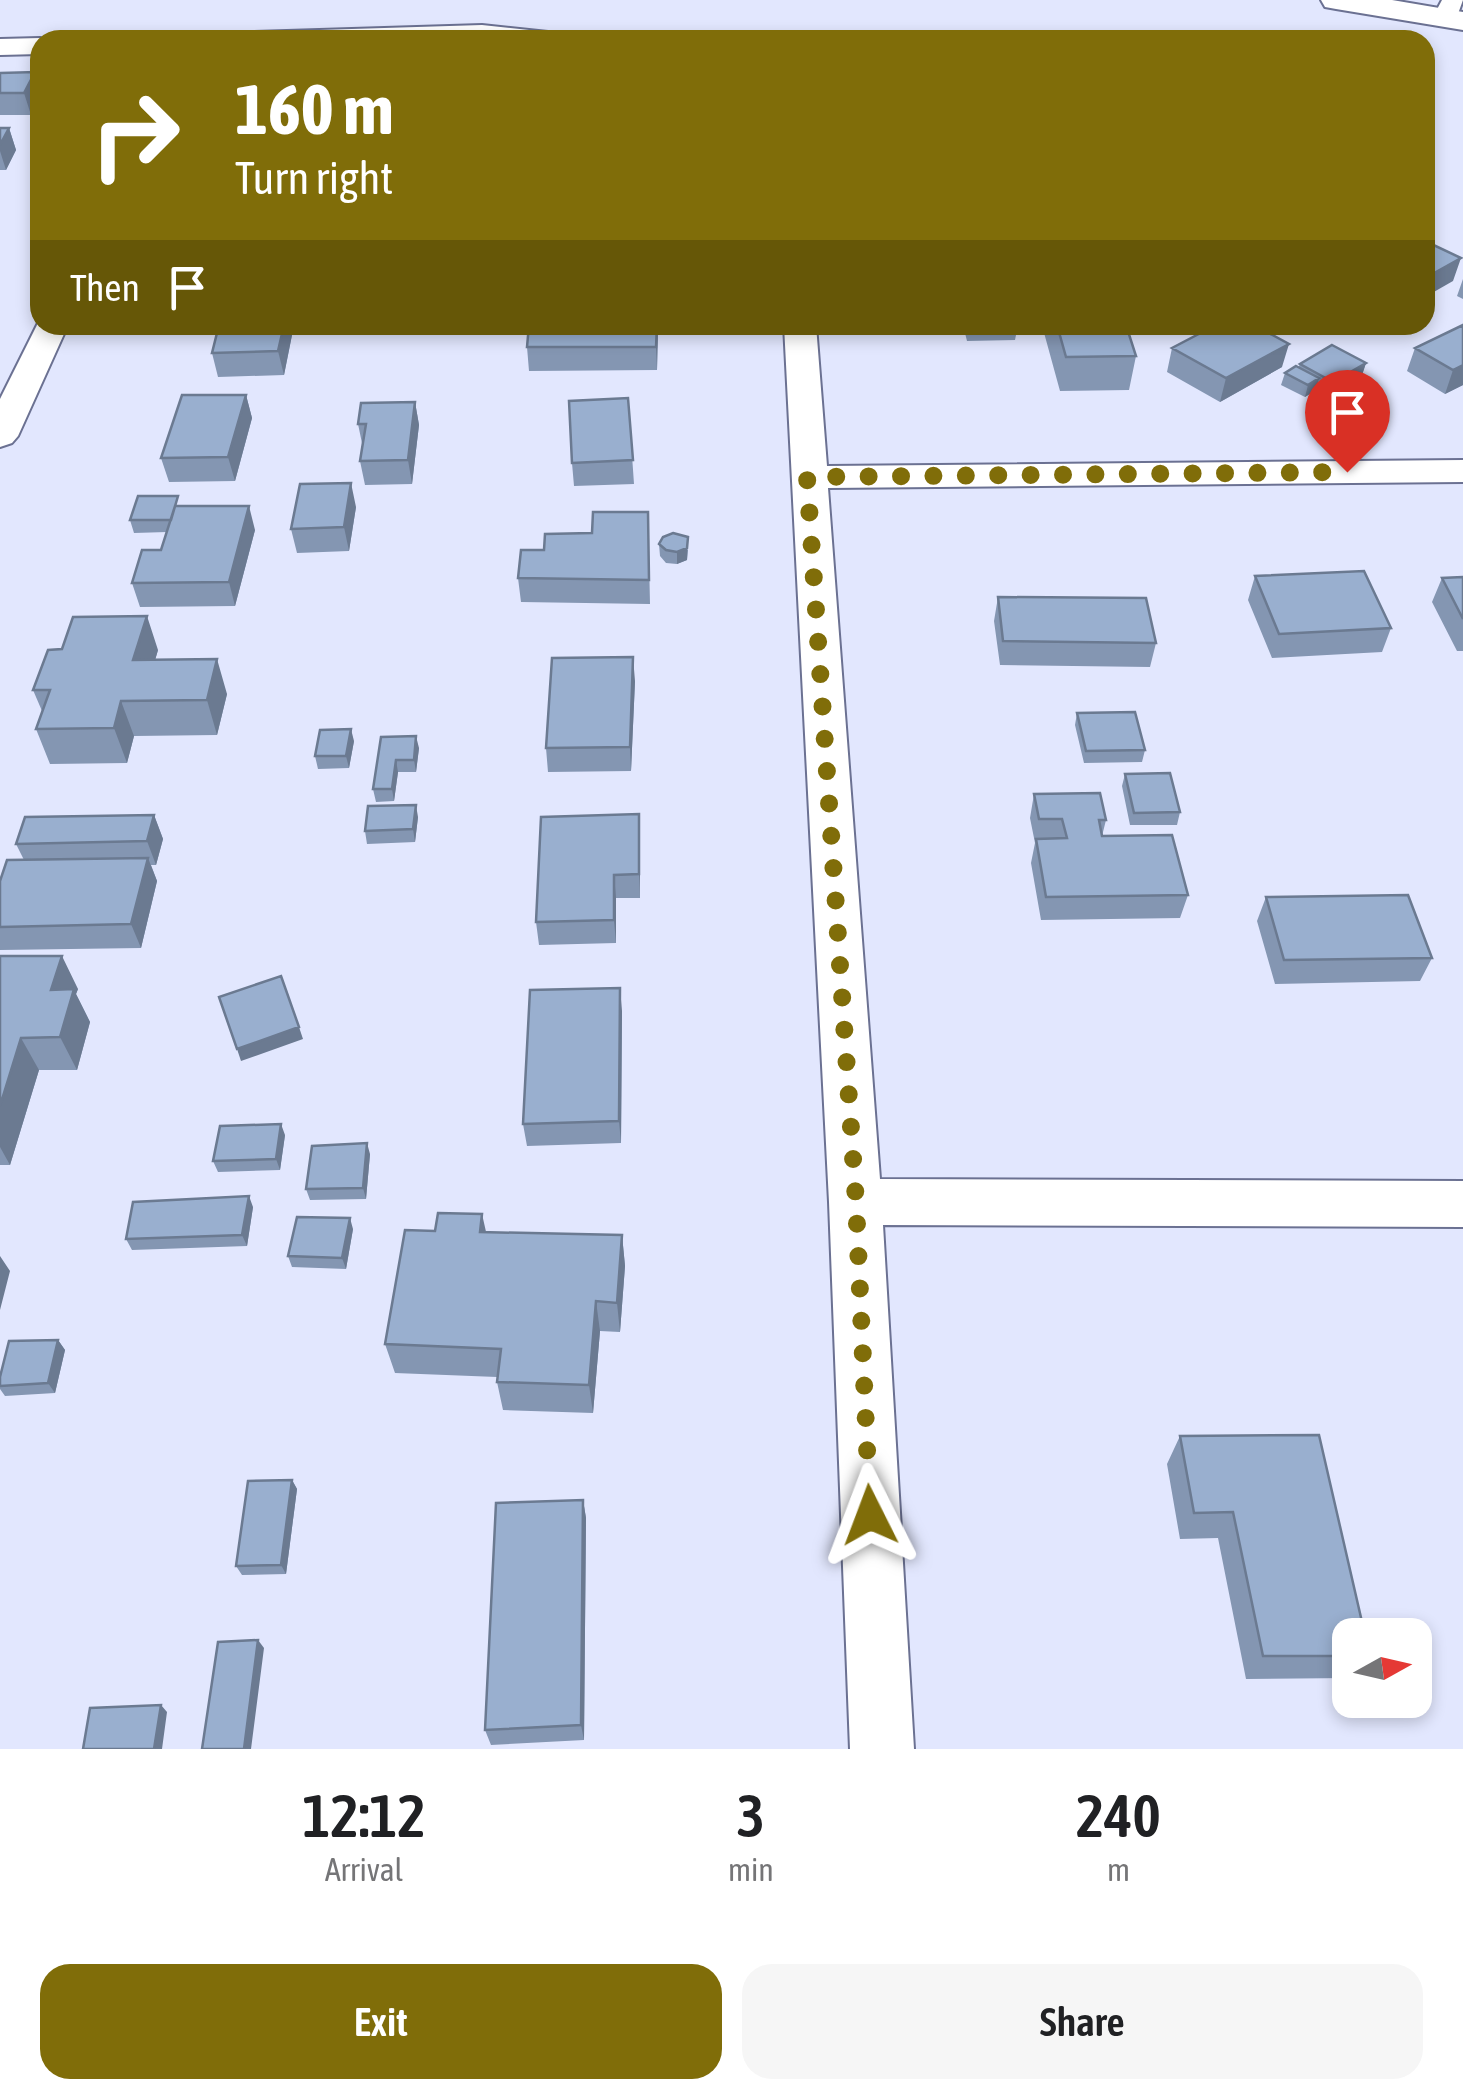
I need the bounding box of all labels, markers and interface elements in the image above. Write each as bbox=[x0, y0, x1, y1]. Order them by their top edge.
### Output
text: 160 m bbox=[235, 69, 394, 149]
icon: right bbox=[70, 70, 200, 200]
text: Turn right bbox=[235, 152, 393, 204]
icon: arrive bbox=[160, 260, 215, 315]
text: Then bbox=[70, 266, 140, 309]
pin bbox=[1305, 370, 1390, 473]
icon: arrive bbox=[1320, 385, 1375, 440]
position arrow bbox=[818, 1463, 922, 1567]
north arrow bbox=[1332, 1618, 1432, 1718]
map controls bbox=[1332, 1618, 1432, 1718]
text: 12:12 bbox=[302, 1781, 426, 1850]
text: 3 bbox=[737, 1781, 765, 1850]
text: 240 bbox=[1076, 1781, 1161, 1850]
text: Arrival bbox=[325, 1851, 403, 1888]
text: min bbox=[728, 1851, 774, 1888]
text: m bbox=[1107, 1851, 1130, 1888]
button: Exit bbox=[40, 1964, 722, 2079]
button: Share bbox=[742, 1964, 1423, 2079]

